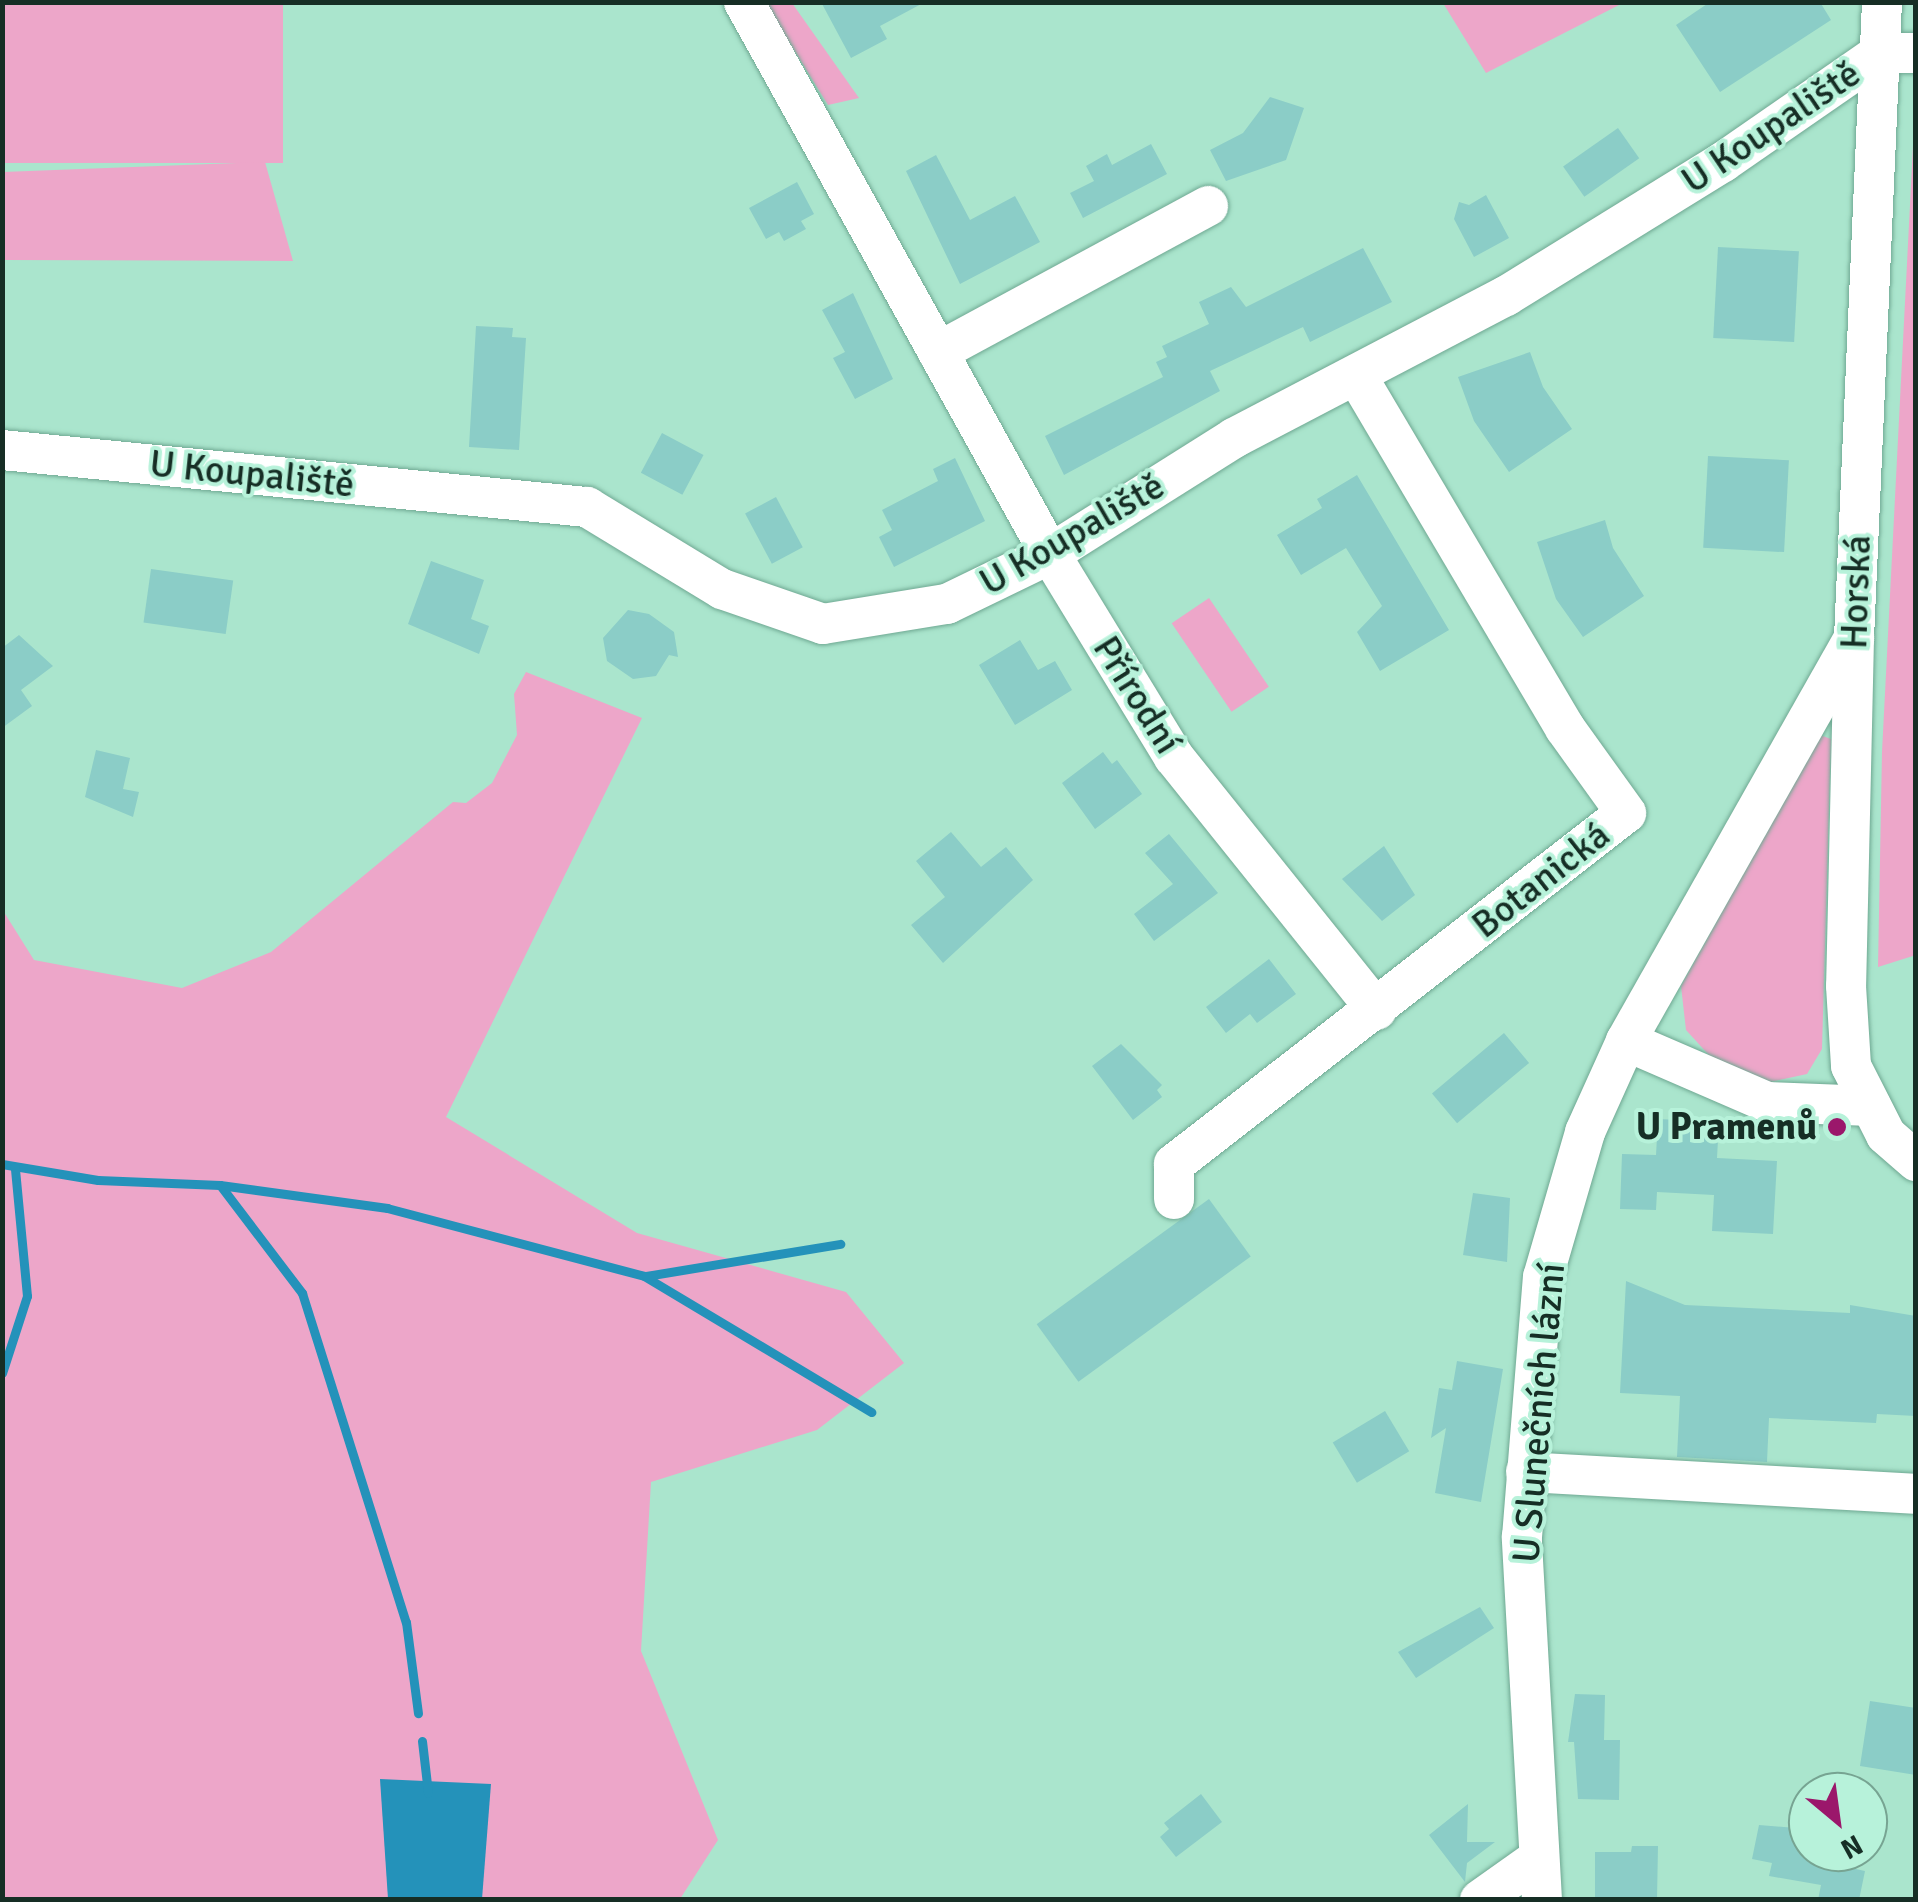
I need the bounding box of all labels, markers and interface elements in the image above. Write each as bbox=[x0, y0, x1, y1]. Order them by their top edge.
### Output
street label: U Koupaliště bbox=[1673, 51, 1869, 203]
street label: U Koupaliště bbox=[147, 441, 357, 507]
street label: U Koupaliště bbox=[972, 463, 1172, 605]
street label: Horská bbox=[1831, 534, 1881, 650]
street label: Přírodní bbox=[1083, 628, 1191, 762]
street label: Botanická bbox=[1463, 812, 1619, 948]
place label: U Pramenů bbox=[1636, 1104, 1817, 1150]
marker: U Pramenů bbox=[1826, 1116, 1848, 1138]
street label: U Slunečních lázní bbox=[1503, 1261, 1575, 1565]
north arrow bbox=[1788, 1772, 1888, 1872]
text: N bbox=[1835, 1827, 1868, 1866]

